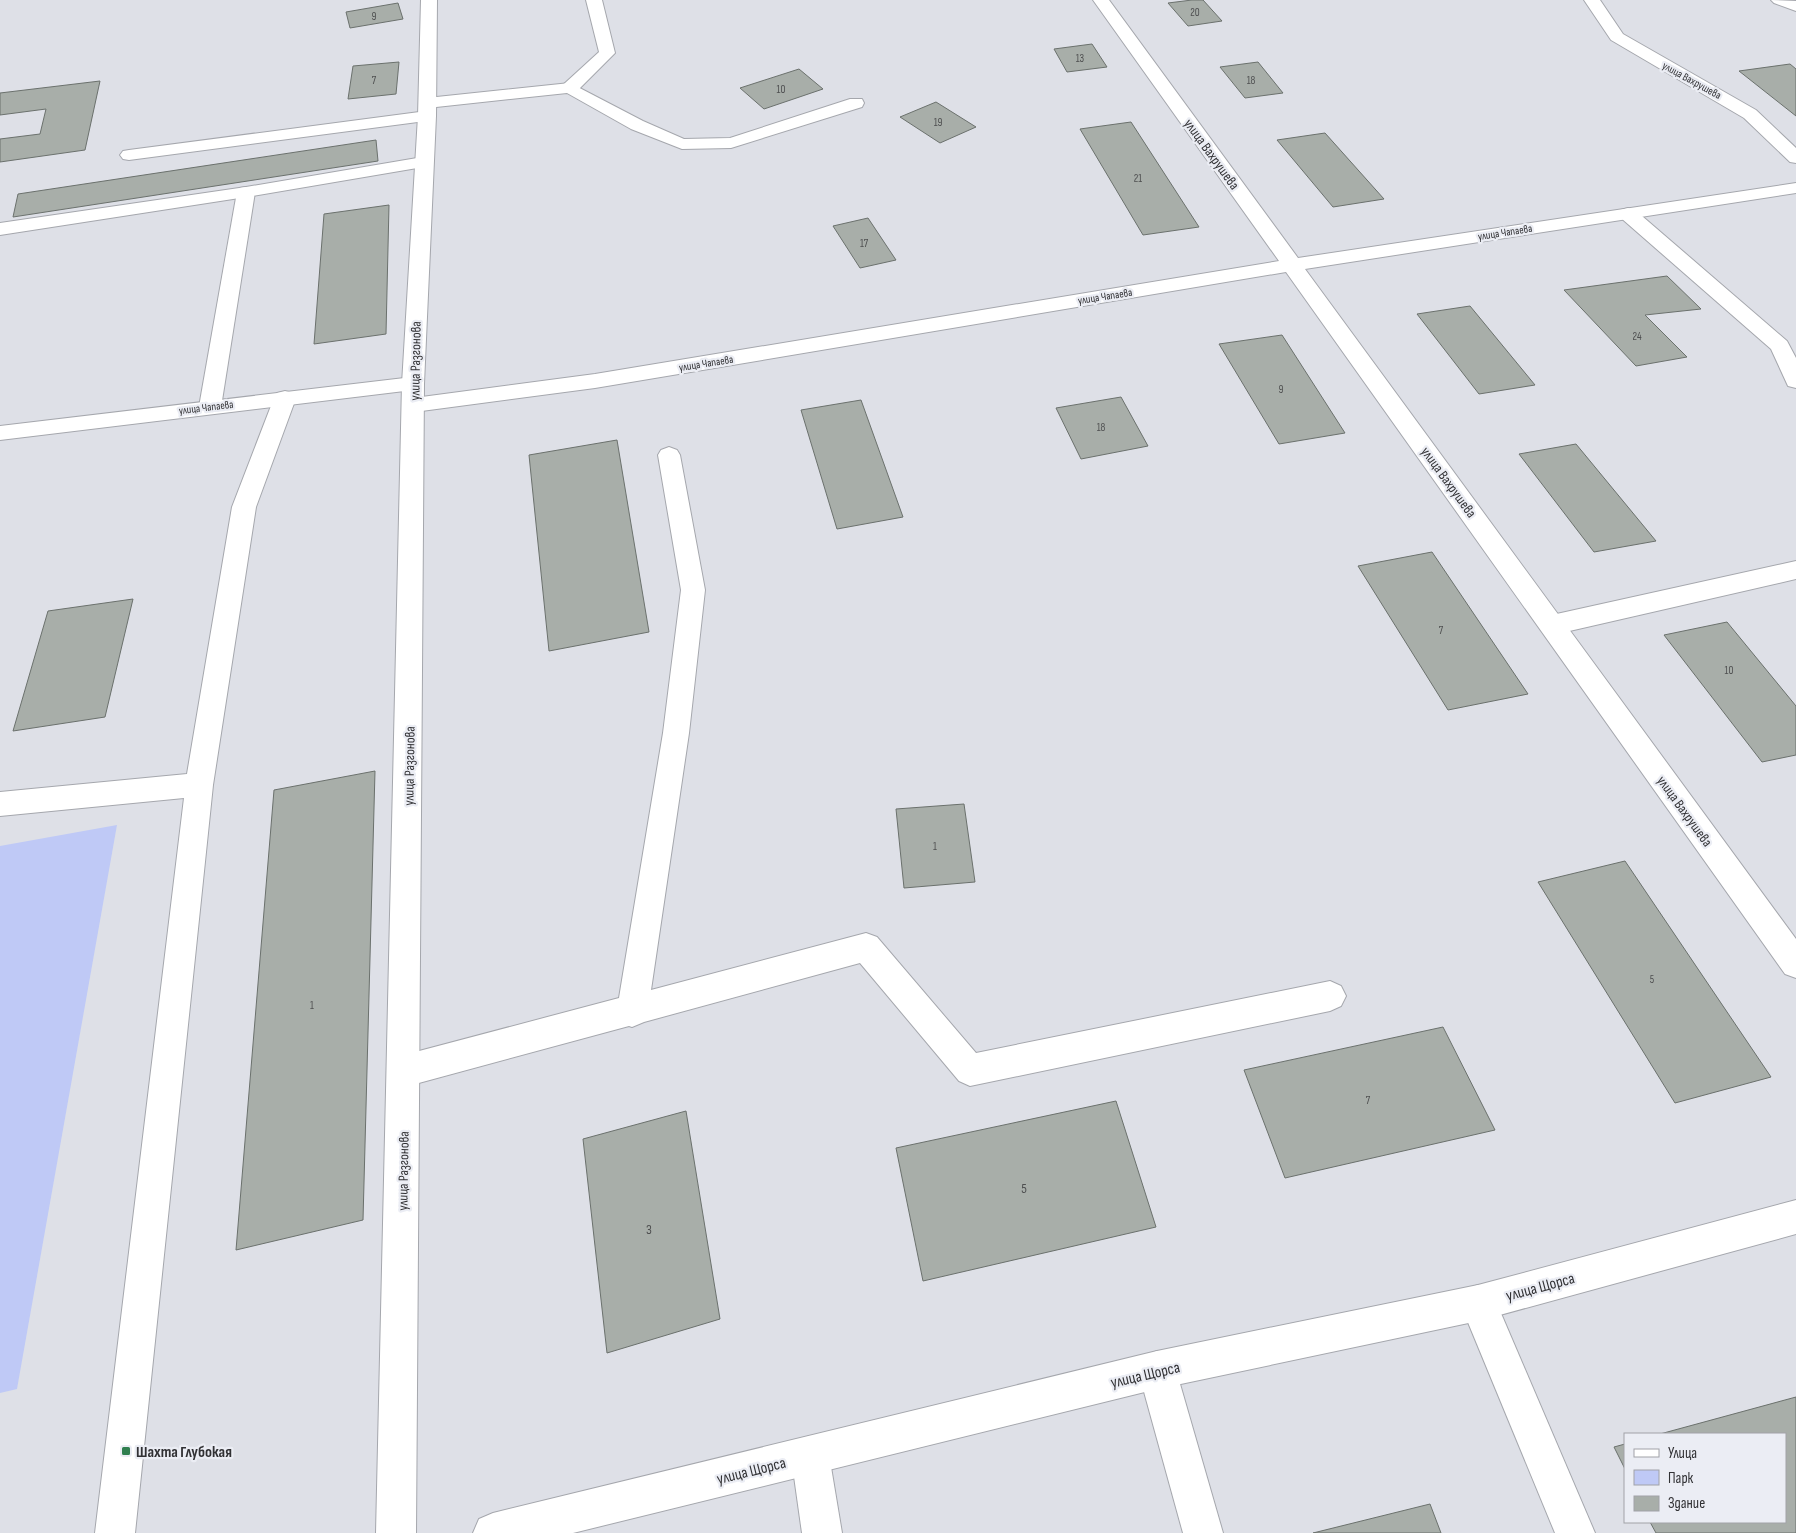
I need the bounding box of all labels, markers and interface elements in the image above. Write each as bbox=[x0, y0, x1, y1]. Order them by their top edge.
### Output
house number: 20 bbox=[1190, 6, 1200, 19]
house number: 9 bbox=[372, 10, 377, 23]
house number: 13 bbox=[1076, 52, 1085, 65]
street label: улица Вахрушева bbox=[1660, 59, 1724, 102]
house number: 7 bbox=[372, 74, 377, 87]
house number: 18 bbox=[1247, 74, 1256, 87]
house number: 10 bbox=[777, 83, 785, 96]
house number: 19 bbox=[934, 116, 942, 129]
street label: улица Вахрушева bbox=[1180, 116, 1243, 193]
house number: 21 bbox=[1134, 172, 1142, 185]
street label: улица Чапаева bbox=[1477, 222, 1533, 243]
house number: 17 bbox=[860, 237, 869, 250]
street label: улица Чапаева bbox=[1077, 286, 1133, 307]
street label: улица Разгонова bbox=[406, 321, 425, 401]
house number: 24 bbox=[1632, 330, 1642, 343]
street label: улица Чапаева bbox=[678, 353, 734, 374]
house number: 9 bbox=[1279, 383, 1284, 396]
street label: улица Чапаева bbox=[178, 398, 234, 417]
house number: 18 bbox=[1097, 421, 1106, 434]
street label: улица Вахрушева bbox=[1417, 444, 1480, 521]
house number: 7 bbox=[1439, 624, 1444, 637]
house number: 10 bbox=[1725, 664, 1733, 677]
street label: улица Разгонова bbox=[400, 726, 419, 806]
street label: улица Вахрушева bbox=[1653, 773, 1716, 850]
house number: 1 bbox=[933, 840, 937, 853]
house number: 5 bbox=[1650, 973, 1654, 986]
house number: 1 bbox=[310, 999, 314, 1012]
house number: 7 bbox=[1366, 1094, 1371, 1107]
street label: улица Разгонова bbox=[394, 1131, 413, 1211]
house number: 5 bbox=[1021, 1180, 1027, 1197]
house number: 3 bbox=[646, 1221, 652, 1238]
street label: улица Щорса bbox=[1504, 1269, 1577, 1306]
street label: улица Щорса bbox=[1109, 1358, 1182, 1393]
legend bbox=[1624, 1433, 1786, 1523]
place label: Шахта Глубокая bbox=[136, 1443, 232, 1462]
text: Улица bbox=[1668, 1444, 1697, 1463]
marker: Шахта Глубокая bbox=[120, 1445, 132, 1457]
street label: улица Щорса bbox=[715, 1454, 788, 1489]
text: Парк bbox=[1668, 1469, 1694, 1488]
text: Здание bbox=[1668, 1494, 1705, 1513]

